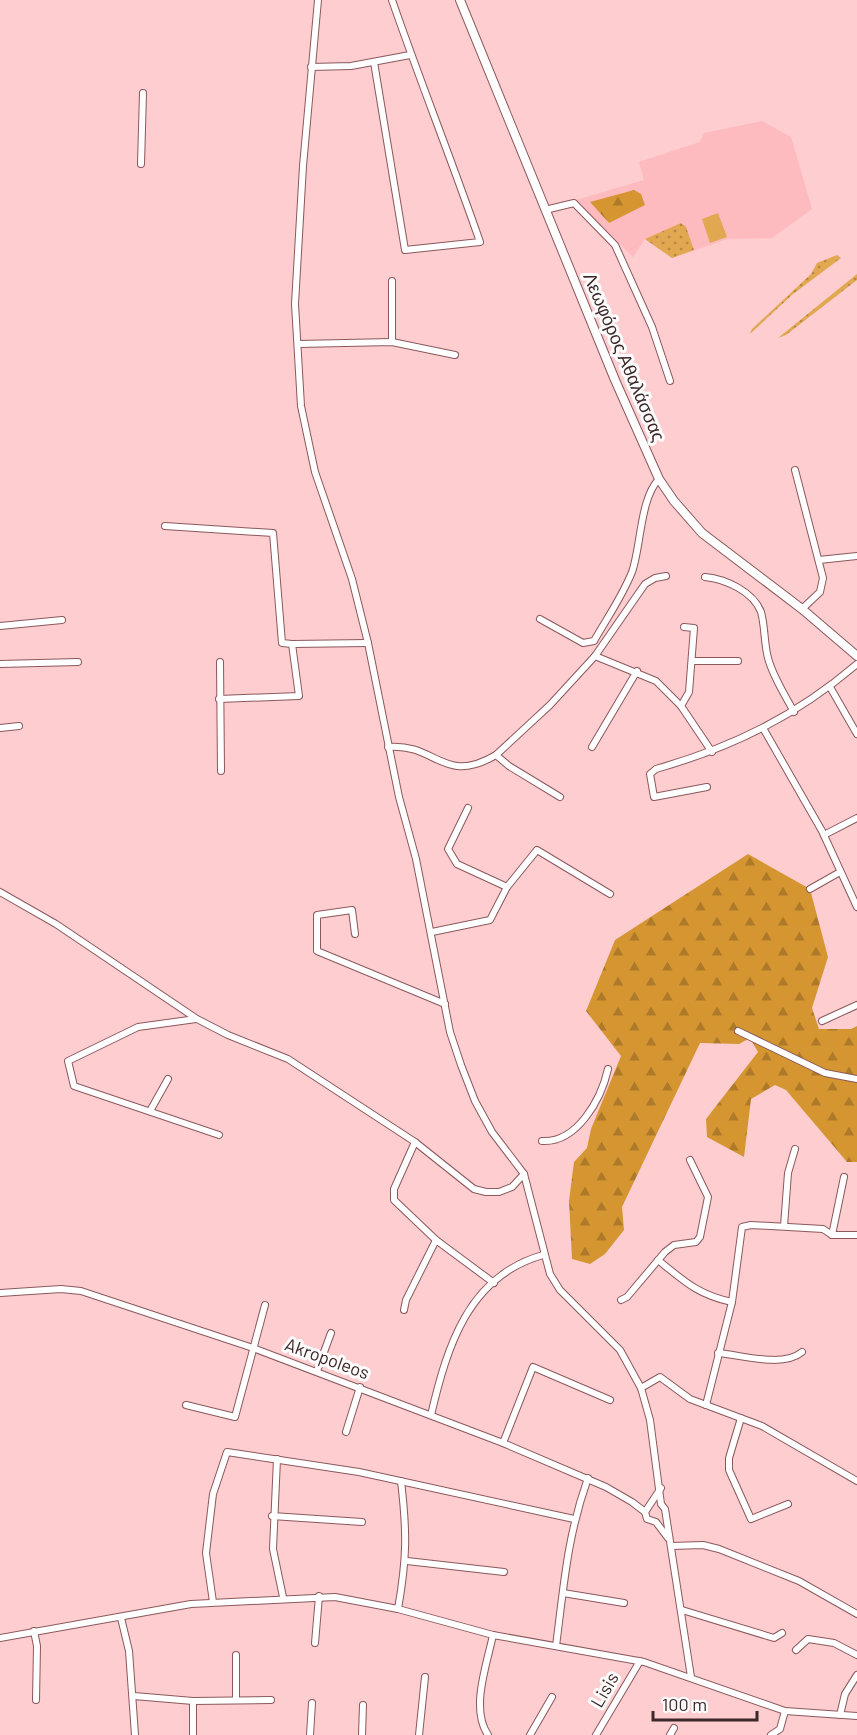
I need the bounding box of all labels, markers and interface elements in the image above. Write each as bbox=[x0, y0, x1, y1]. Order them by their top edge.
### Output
street label: Λεωφόρος Αθαλάσσας bbox=[579, 269, 671, 445]
street label: Akropoleos bbox=[282, 1333, 372, 1383]
street label: Lisis bbox=[585, 1668, 623, 1711]
scale bar bbox=[653, 1684, 756, 1722]
text: 100 m bbox=[662, 1693, 707, 1715]

